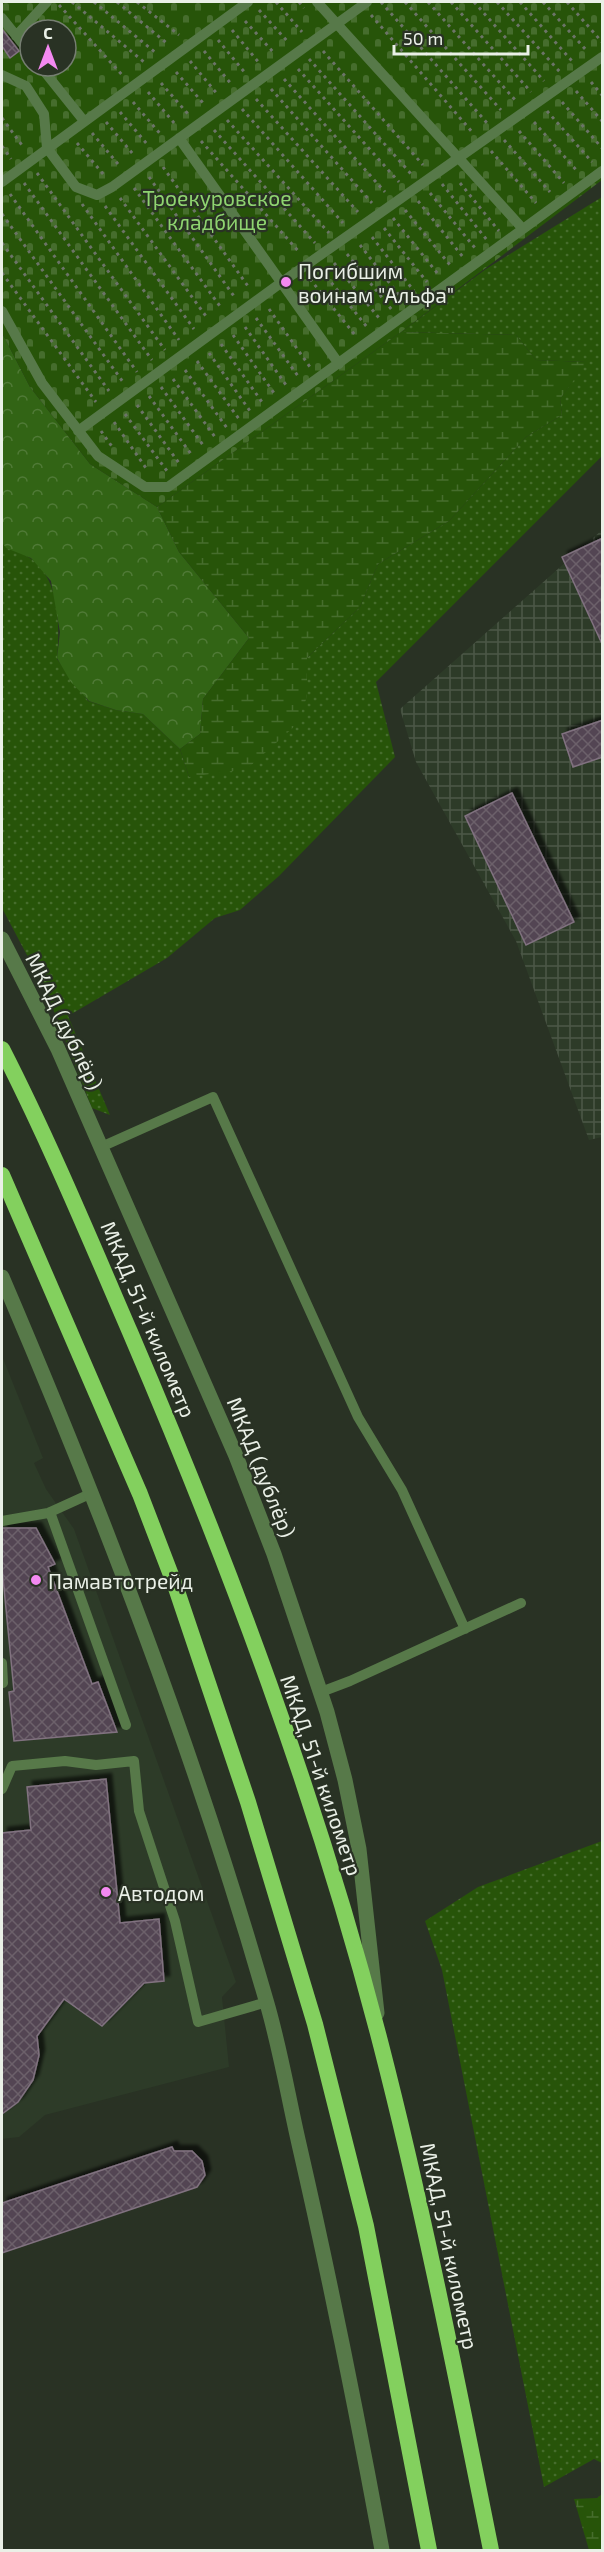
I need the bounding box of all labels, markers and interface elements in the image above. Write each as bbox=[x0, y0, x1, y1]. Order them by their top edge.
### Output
north arrow bbox=[18, 18, 78, 78]
scale bar bbox=[394, 18, 528, 56]
text: С bbox=[43, 23, 53, 42]
text: 50 m bbox=[403, 27, 443, 49]
park label: Троекуровское кладбище bbox=[142, 185, 292, 234]
place label: Погибшим воинам "Альфа" bbox=[298, 258, 454, 307]
marker: Погибшим воинам "Альфа" bbox=[279, 275, 293, 289]
street label: МКАД (дублёр) bbox=[20, 949, 109, 1094]
street label: МКАД, 51-й километр bbox=[96, 1217, 202, 1421]
street label: МКАД (дублёр) bbox=[222, 1393, 302, 1541]
place label: Памавтотрейд bbox=[48, 1568, 193, 1593]
marker: Памавтотрейд bbox=[29, 1573, 43, 1587]
street label: МКАД, 51-й километр bbox=[276, 1671, 368, 1879]
place label: Автодом bbox=[118, 1880, 204, 1905]
marker: Автодом bbox=[99, 1885, 113, 1899]
street label: МКАД, 51-й километр bbox=[416, 2140, 484, 2352]

